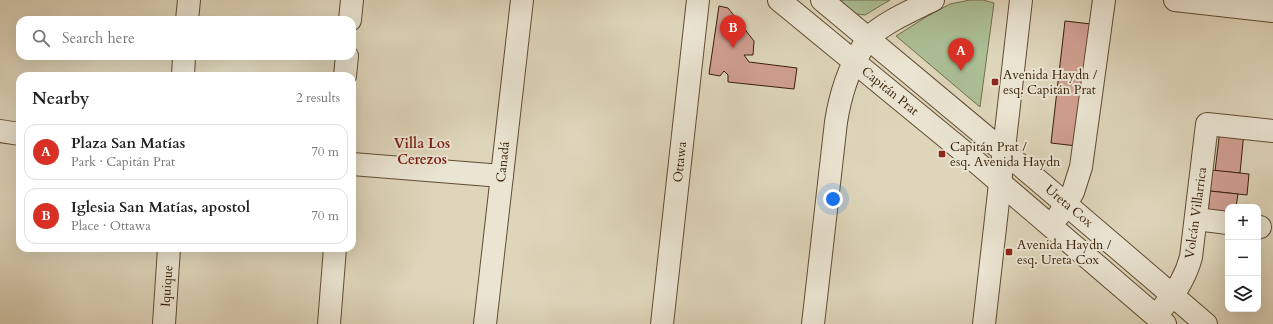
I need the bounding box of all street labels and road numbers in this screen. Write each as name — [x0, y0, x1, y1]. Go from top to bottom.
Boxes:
street label: Capitán Prat — [858, 62, 922, 120]
street label: Canadá — [492, 140, 514, 183]
street label: Ottawa — [669, 140, 691, 183]
street label: Volcán Villarrica — [1181, 166, 1211, 260]
street label: Ureta Cox — [1041, 180, 1097, 232]
street label: Iquique — [157, 264, 177, 308]

